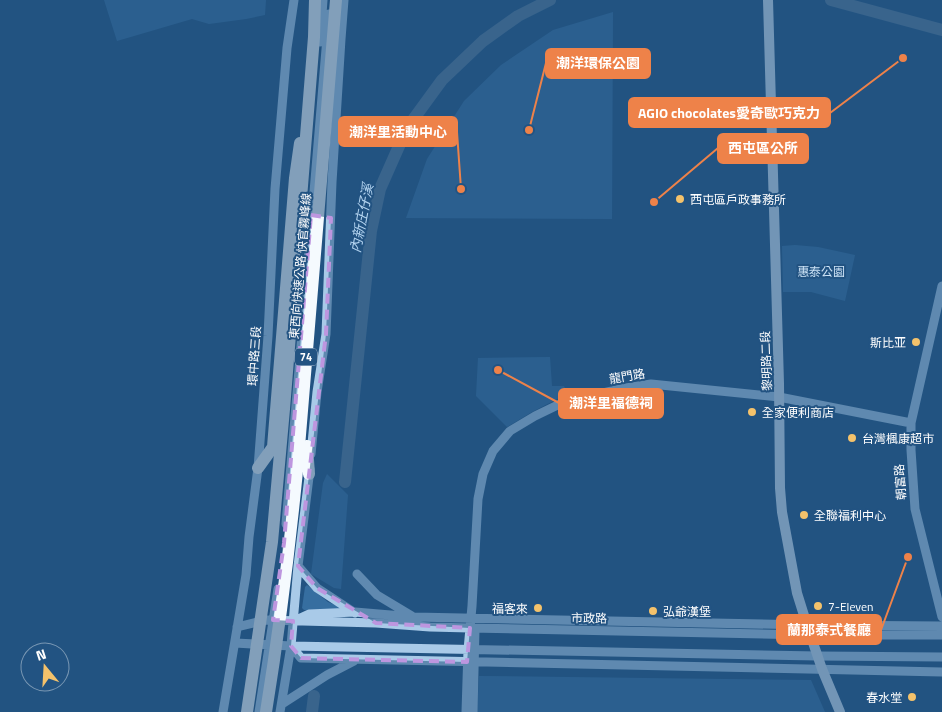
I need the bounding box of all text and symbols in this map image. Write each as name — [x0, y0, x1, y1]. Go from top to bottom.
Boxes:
callout: 潮洋環保公園 — [546, 49, 650, 78]
text: 潮洋環保公園 — [556, 52, 640, 73]
callout: AGIO chocolates愛奇歐巧克力 — [629, 98, 830, 127]
text: AGIO chocolates愛奇歐巧克力 — [638, 102, 820, 123]
callout: 潮洋里活動中心 — [339, 117, 457, 146]
text: 潮洋里活動中心 — [349, 121, 447, 142]
callout: 西屯區公所 — [718, 134, 808, 163]
text: 西屯區公所 — [728, 137, 798, 158]
water label: 內新庄仔溪 — [344, 180, 378, 254]
place label: 西屯區戶政事務所 — [690, 190, 786, 209]
street label: 東西向快速公路 快官霧峰線 — [284, 192, 316, 340]
marker: 西屯區戶政事務所 — [674, 193, 686, 205]
park label: 惠泰公園 — [797, 262, 845, 281]
street label: 環中路三段 — [242, 325, 266, 387]
street label: 黎明路二段 — [755, 331, 777, 391]
place label: 斯比亚 — [870, 333, 906, 352]
marker: 斯比亚 — [910, 336, 922, 348]
road number: 74 — [295, 348, 317, 366]
street label: 龍門路 — [608, 364, 646, 388]
callout: 潮洋里福德祠 — [559, 389, 663, 418]
text: 潮洋里福德祠 — [569, 392, 653, 413]
place label: 全家便利商店 — [762, 403, 834, 422]
marker: 全家便利商店 — [746, 406, 758, 418]
place label: 台灣楓康超市 — [862, 429, 934, 448]
marker: 台灣楓康超市 — [846, 432, 858, 444]
street label: 朝富路 — [889, 463, 911, 501]
place label: 全聯福利中心 — [814, 506, 886, 525]
marker: 全聯福利中心 — [798, 509, 810, 521]
place label: 7-Eleven — [828, 597, 874, 616]
place label: 福客來 — [492, 599, 528, 618]
marker: 7-Eleven — [812, 600, 824, 612]
marker: 福客來 — [532, 602, 544, 614]
place label: 弘爺漢堡 — [663, 602, 711, 621]
marker: 弘爺漢堡 — [647, 605, 659, 617]
street label: 市政路 — [571, 608, 607, 628]
callout: 蘭那泰式餐廳 — [777, 615, 881, 644]
text: 蘭那泰式餐廳 — [787, 619, 871, 640]
north arrow — [20, 642, 70, 692]
text: N — [33, 643, 49, 666]
place label: 春水堂 — [866, 688, 902, 707]
marker: 春水堂 — [906, 691, 918, 703]

